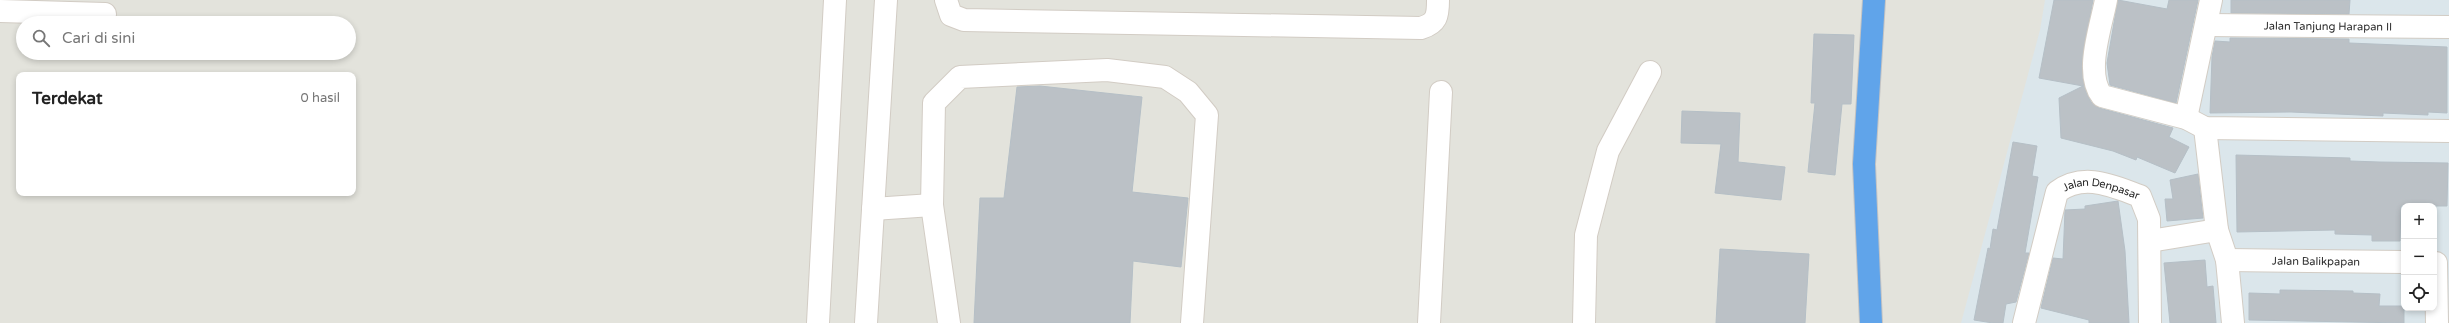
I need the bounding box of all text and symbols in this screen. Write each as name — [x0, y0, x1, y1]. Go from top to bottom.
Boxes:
search box — [16, 16, 356, 60]
street label: Jalan Tanjung Harapan II — [2264, 19, 2392, 34]
icon: search — [30, 27, 52, 49]
text: Cari di sini — [62, 29, 135, 47]
text: Terdekat — [32, 88, 102, 109]
text: 0 hasil — [301, 90, 340, 106]
street label: Jalan Denpasar — [2060, 176, 2142, 203]
map controls — [2401, 203, 2437, 311]
button: + — [2401, 203, 2437, 239]
button: − — [2401, 239, 2437, 275]
street label: Jalan Balikpapan — [2272, 255, 2360, 269]
button: locate — [2401, 275, 2437, 311]

